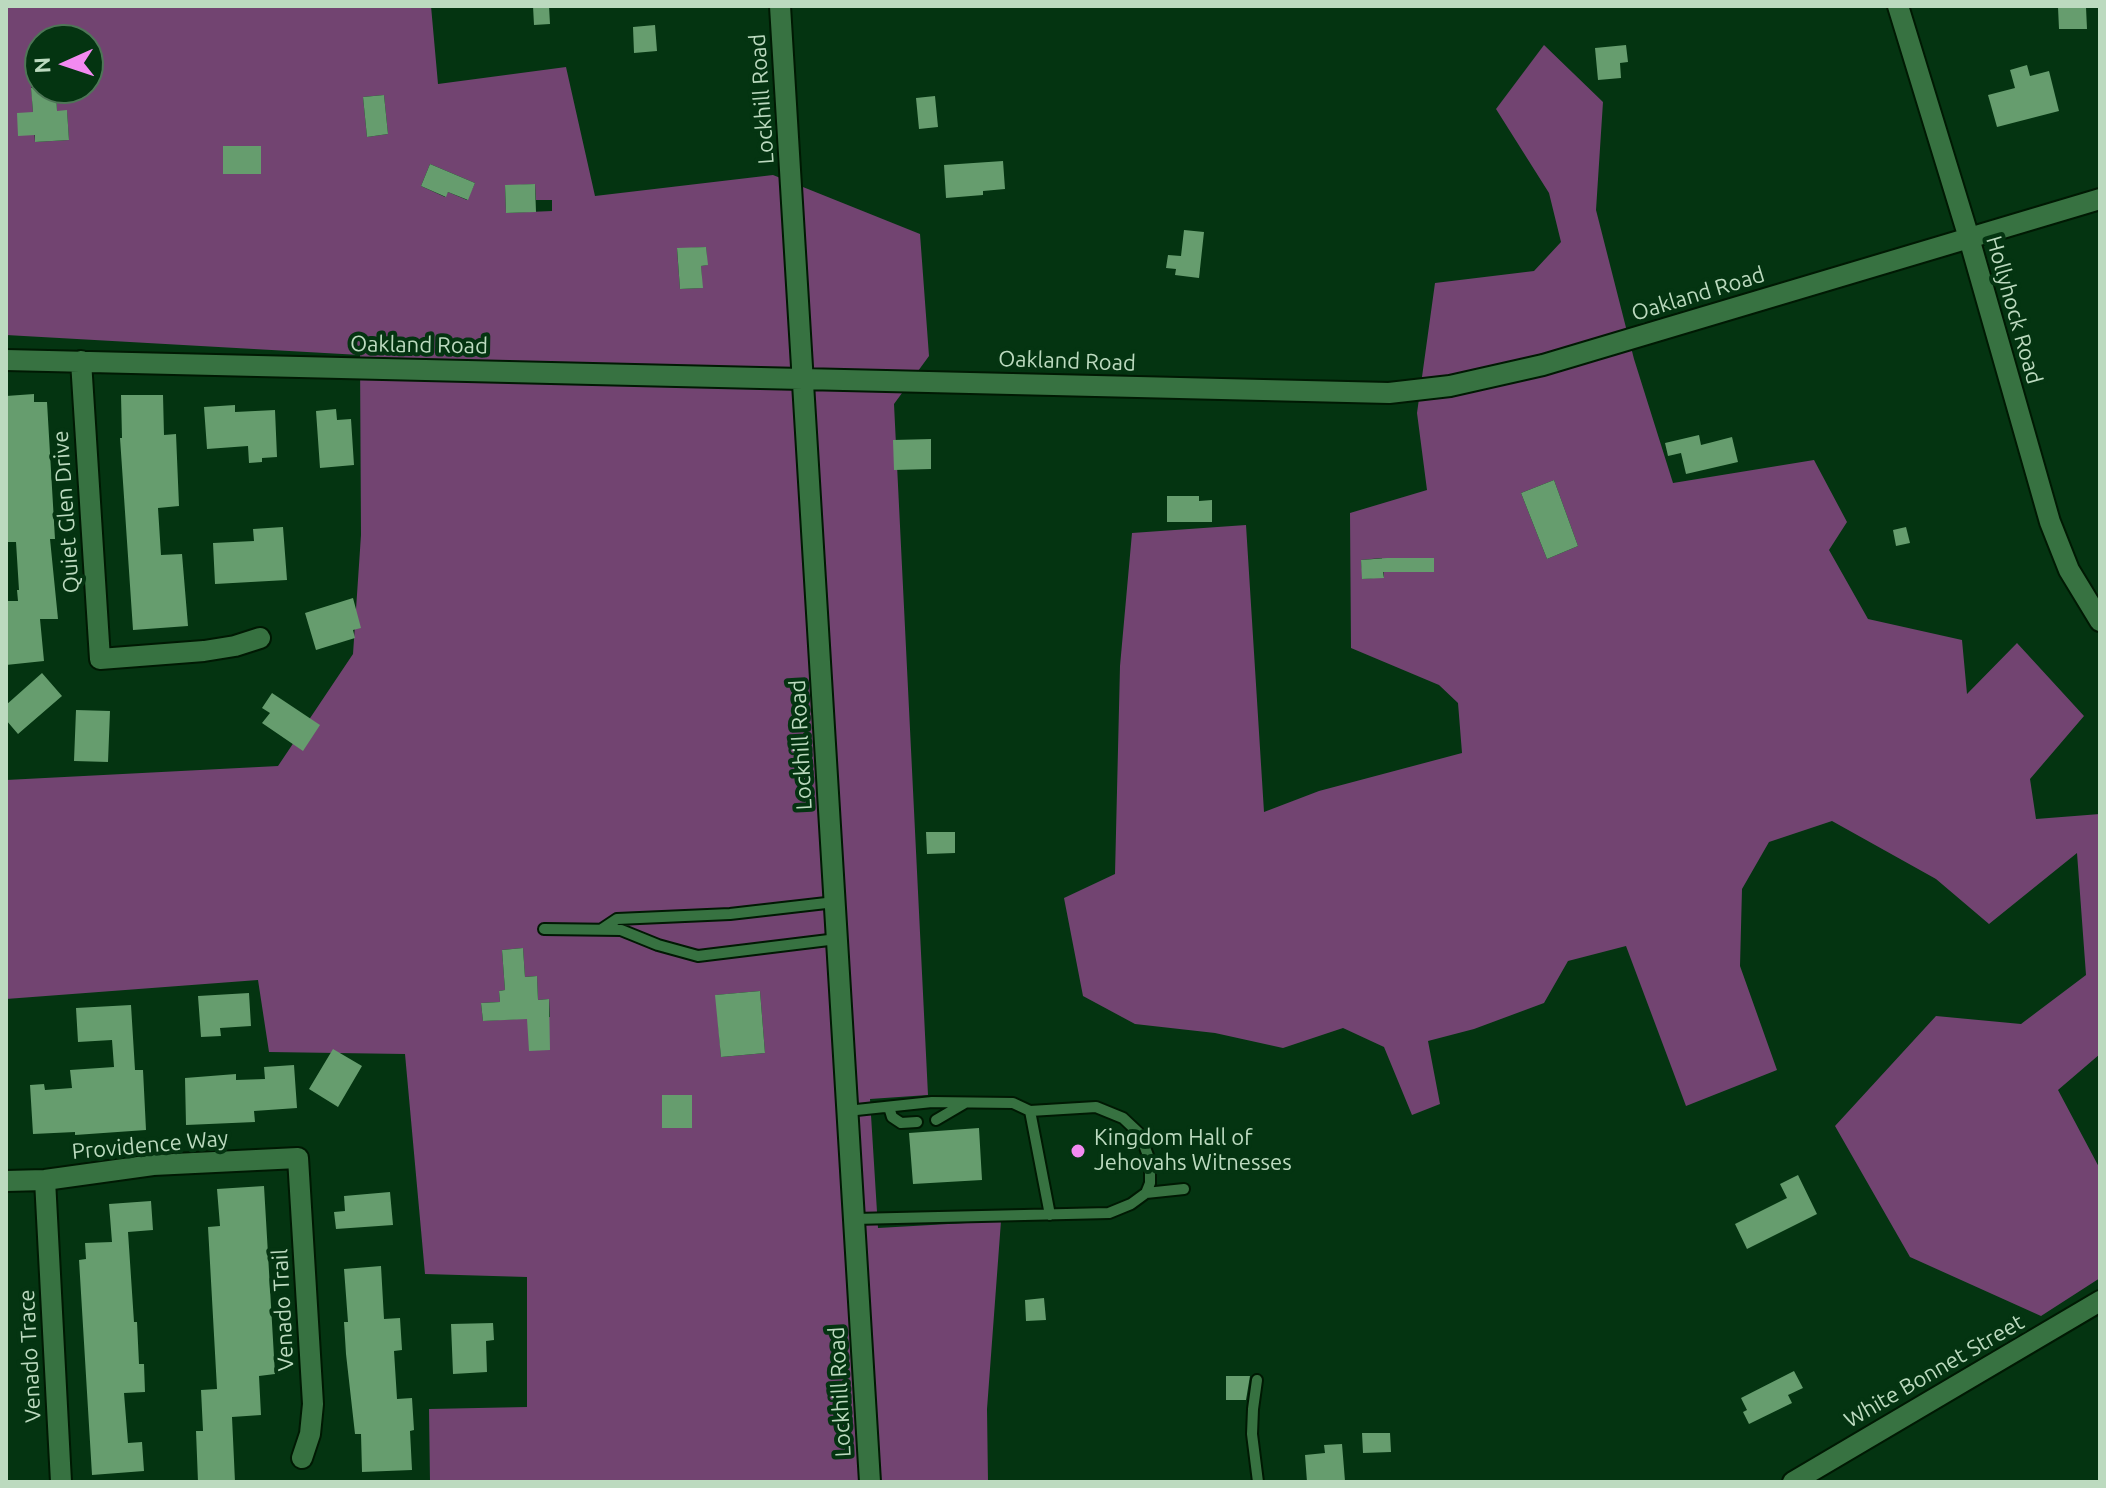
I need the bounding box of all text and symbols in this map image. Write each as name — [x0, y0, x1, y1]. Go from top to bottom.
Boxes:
north arrow — [24, 24, 104, 104]
street label: Lockhill Road — [744, 33, 780, 165]
text: N — [29, 56, 54, 74]
street label: Hollyhock Road — [1980, 233, 2048, 387]
street label: Oakland Road — [1628, 261, 1768, 327]
street label: Oakland Road — [350, 331, 488, 359]
street label: Oakland Road — [998, 345, 1136, 377]
street label: Quiet Glen Drive — [47, 430, 85, 594]
street label: Lockhill Road — [784, 679, 818, 811]
street label: Providence Way — [71, 1125, 229, 1165]
place label: Kingdom Hall of Jehovahs Witnesses — [1094, 1125, 1292, 1176]
marker: Kingdom Hall of Jehovahs Witnesses — [1069, 1142, 1087, 1160]
street label: Venado Trail — [267, 1248, 299, 1372]
street label: Venado Trace — [13, 1289, 47, 1423]
street label: White Bonnet Street — [1839, 1309, 2029, 1433]
street label: Lockhill Road — [823, 1326, 857, 1458]

